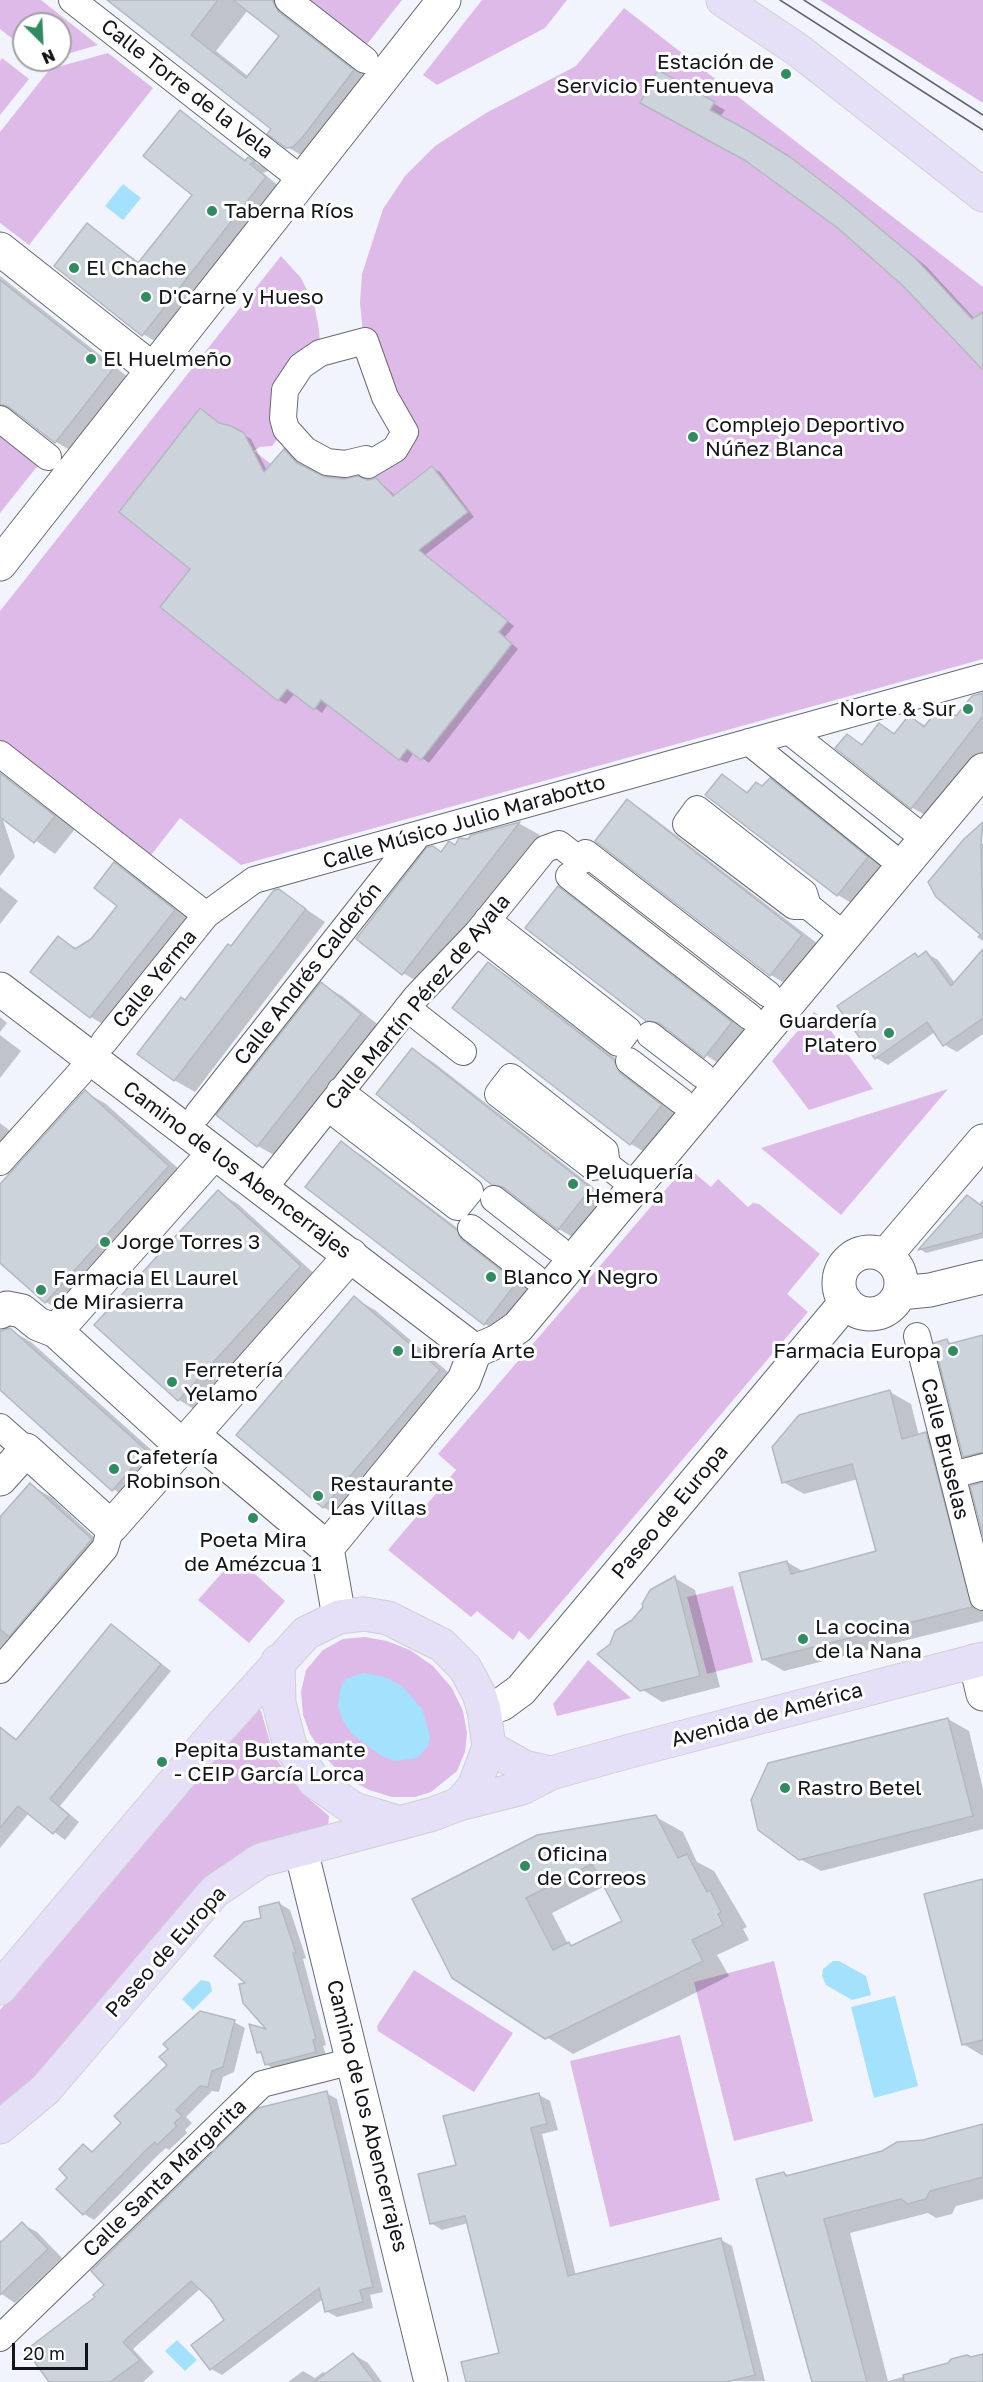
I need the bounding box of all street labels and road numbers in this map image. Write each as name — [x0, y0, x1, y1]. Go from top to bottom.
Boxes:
street label: Calle Torre de la Vela — [96, 14, 278, 164]
street label: Calle Músico Julio Marabotto — [320, 770, 608, 874]
street label: Calle Andrés Calderón — [229, 878, 387, 1070]
street label: Calle Martín Pérez de Ayala — [320, 889, 516, 1115]
street label: Calle Yerma — [108, 925, 202, 1033]
street label: Camino de los Abencerrajes — [118, 1076, 356, 1264]
street label: Calle Bruselas — [915, 1376, 975, 1522]
street label: Paseo de Europa — [606, 1440, 734, 1584]
street label: Avenida de América — [668, 1677, 866, 1753]
street label: Paseo de Europa — [100, 1881, 232, 2023]
street label: Camino de los Abencerrajes — [321, 1977, 413, 2255]
street label: Calle Santa Margarita — [78, 2094, 252, 2262]

